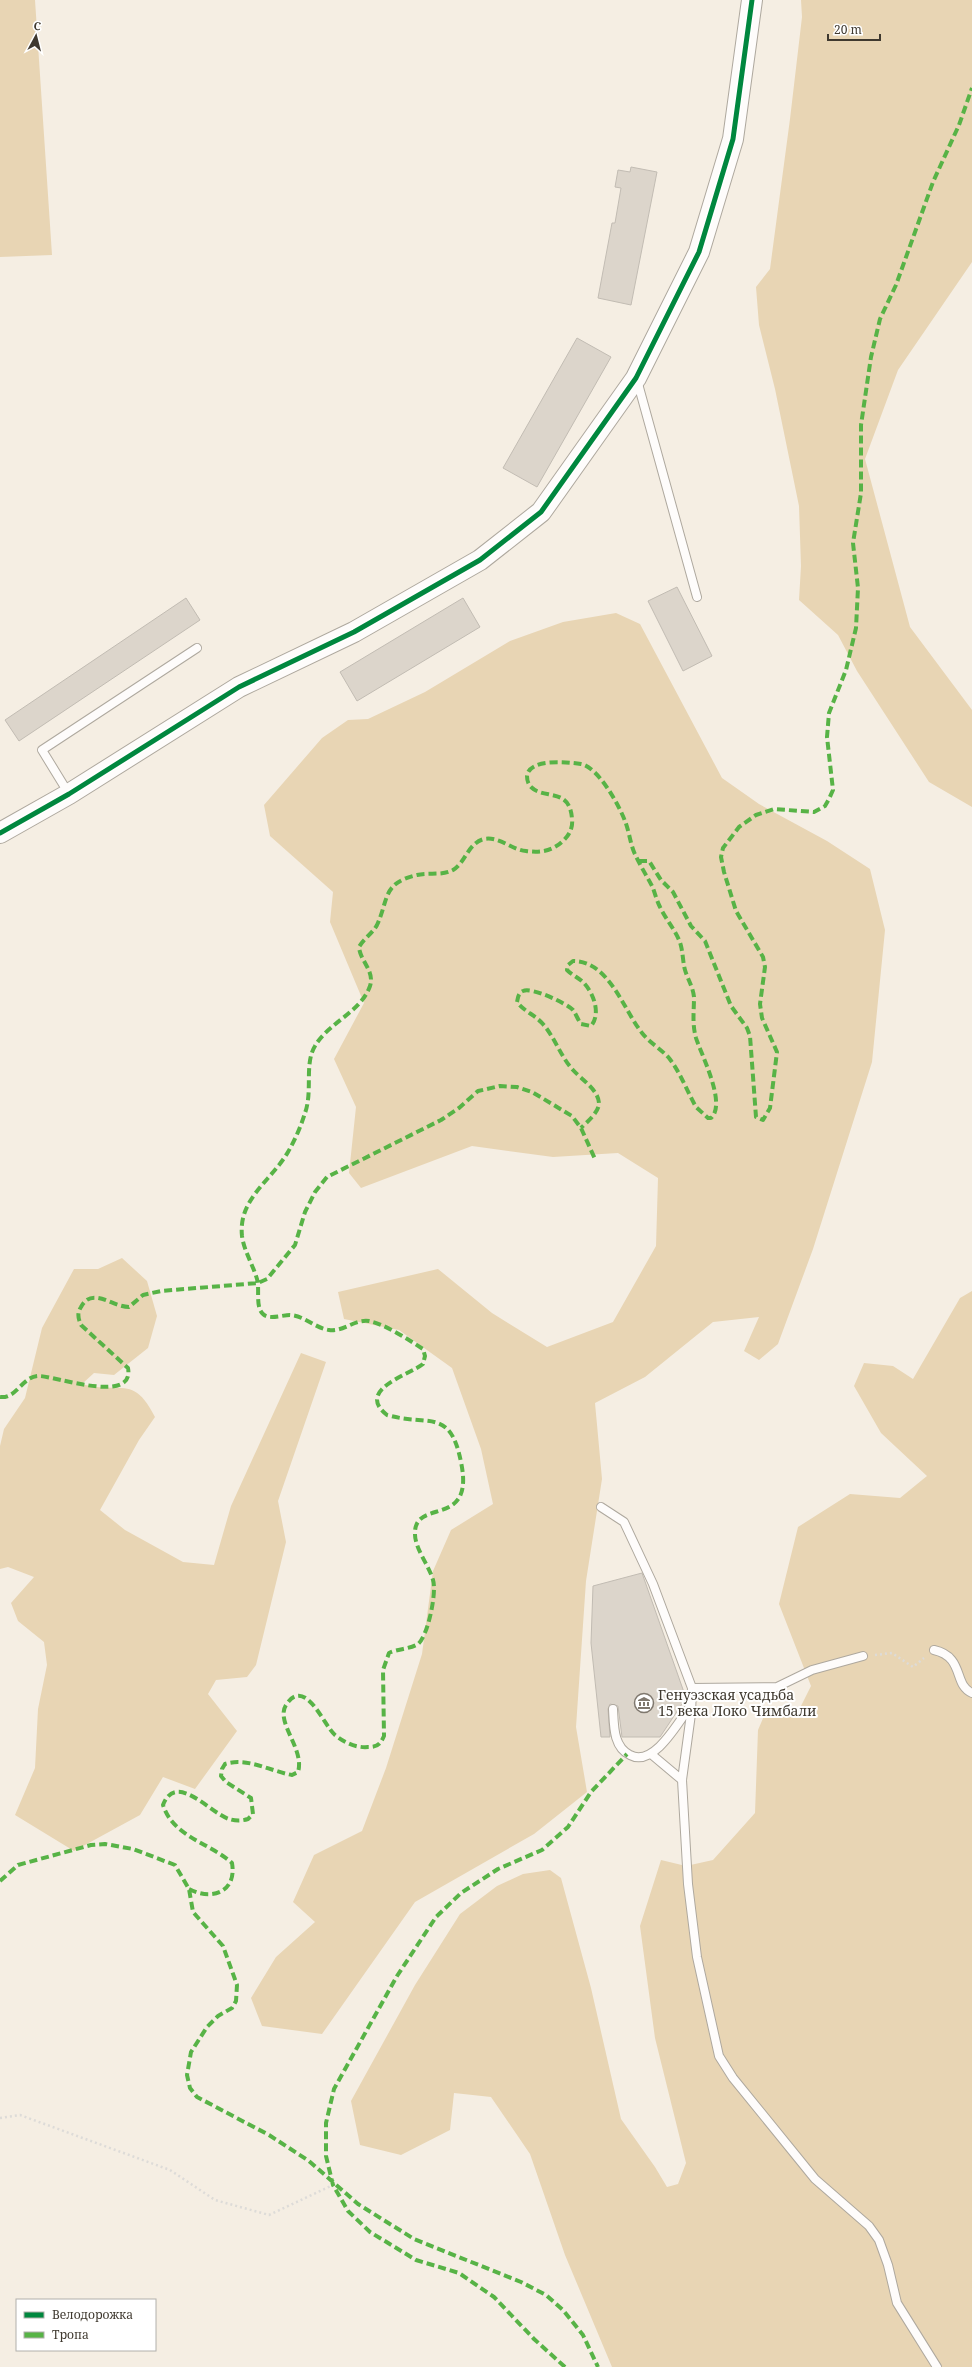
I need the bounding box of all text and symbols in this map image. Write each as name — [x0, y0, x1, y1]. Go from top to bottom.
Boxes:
north arrow — [16, 16, 56, 56]
scale bar — [828, 16, 880, 42]
text: С — [33, 18, 42, 33]
text: 20 m — [834, 21, 862, 38]
place label: Генуэзская усадьба 15 века Локо Чимбали — [658, 1685, 817, 1720]
museum icon: Генуэзская усадьба 15 века Локо Чимбали — [633, 1692, 655, 1714]
legend — [16, 2299, 156, 2351]
text: Велодорожка — [52, 2306, 133, 2323]
text: Тропа — [52, 2326, 89, 2343]

